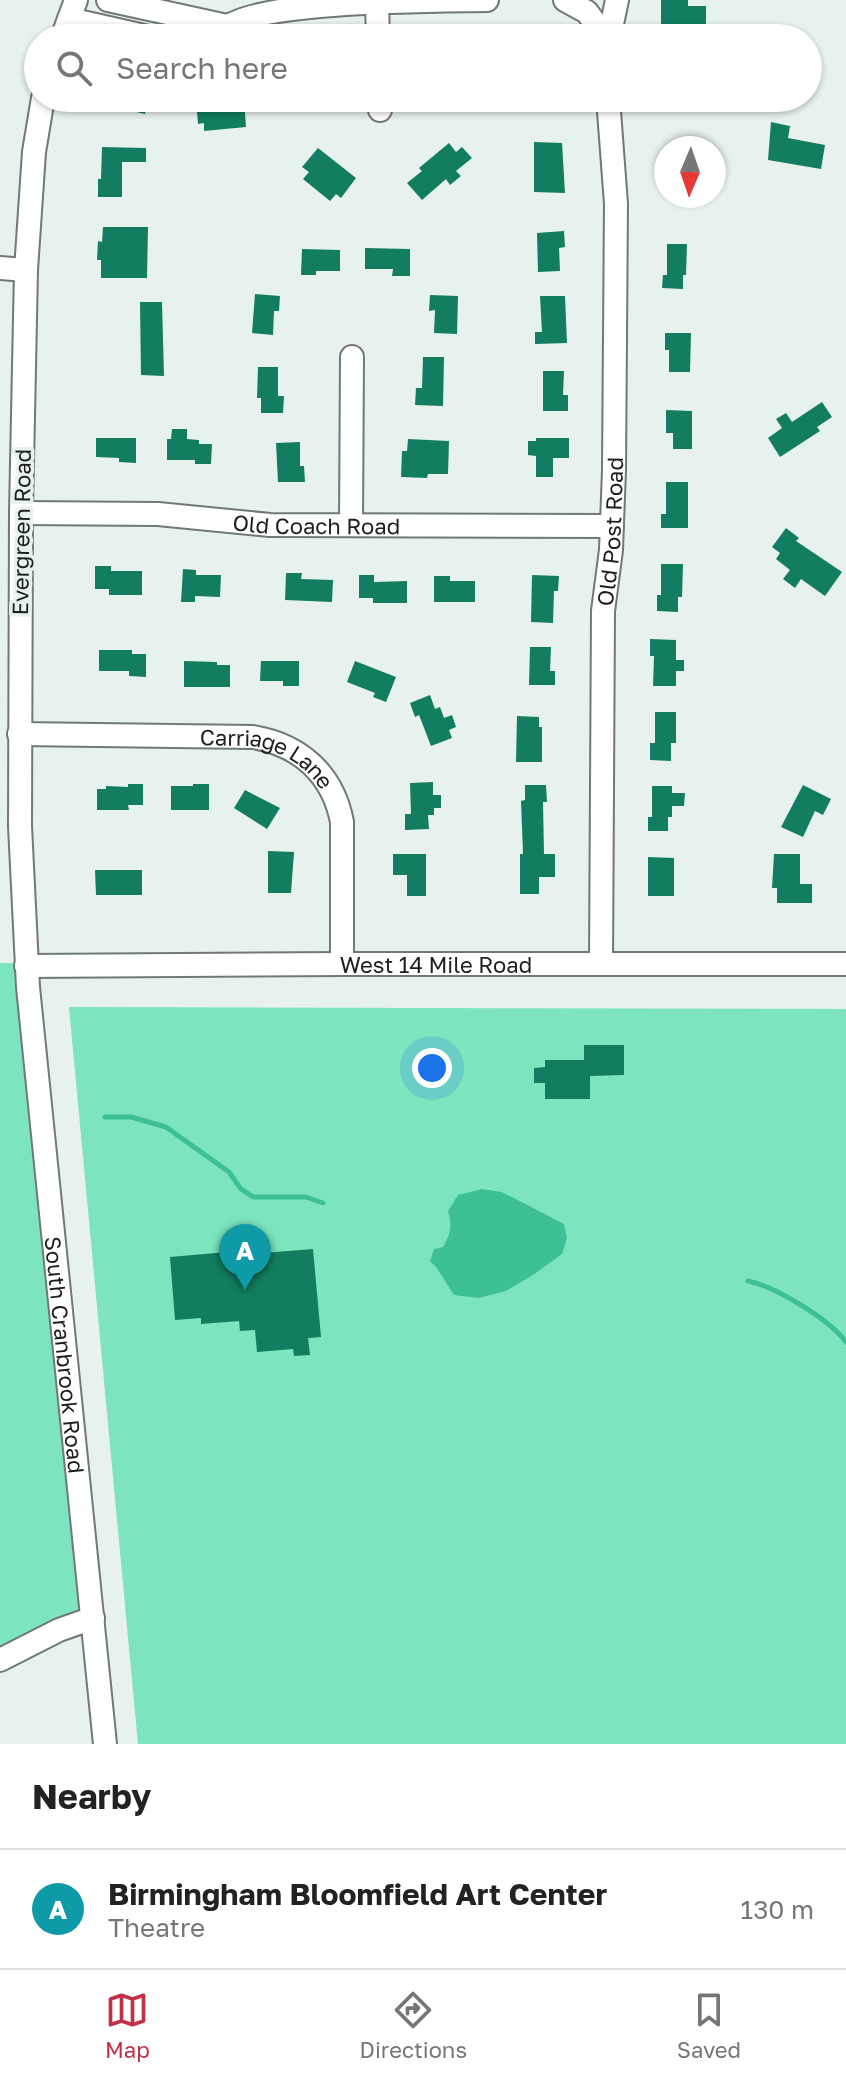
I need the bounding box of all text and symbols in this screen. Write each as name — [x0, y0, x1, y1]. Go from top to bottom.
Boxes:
search box — [24, 24, 822, 112]
icon: search — [52, 46, 96, 90]
text: Search here — [116, 50, 288, 86]
north arrow — [654, 136, 726, 208]
street label: Evergreen Road — [6, 449, 36, 615]
street label: Old Post Road — [590, 457, 628, 608]
street label: Old Coach Road — [231, 508, 400, 539]
street label: Carriage Lane — [200, 723, 340, 793]
street label: West 14 Mile Road — [340, 951, 532, 978]
your location — [412, 1048, 452, 1088]
pin: A — [219, 1224, 271, 1290]
street label: South Cranbrook Road — [40, 1235, 91, 1475]
text: Nearby — [32, 1776, 152, 1816]
text: Birmingham Bloomfield Art Center — [108, 1876, 607, 1912]
text: A — [49, 1894, 67, 1925]
text: 130 m — [741, 1894, 814, 1925]
text: Theatre — [108, 1912, 205, 1943]
tab: Map — [105, 1988, 150, 2063]
tab: Directions — [360, 1988, 467, 2063]
tab: Saved — [677, 1988, 741, 2063]

